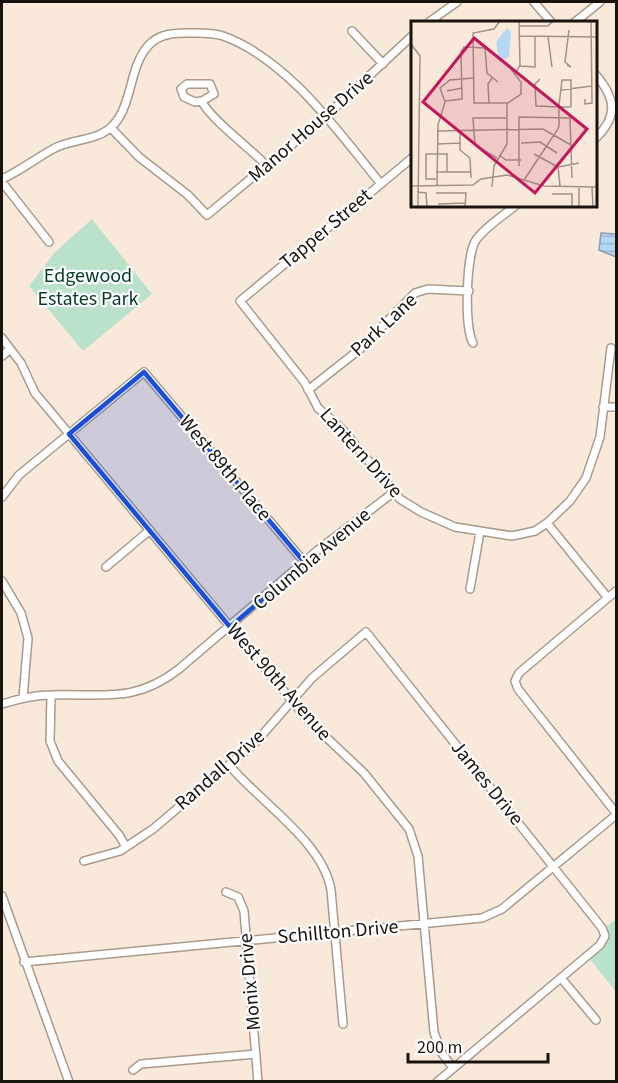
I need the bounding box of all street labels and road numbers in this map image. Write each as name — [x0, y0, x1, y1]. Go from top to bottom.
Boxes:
street label: Manor House Drive — [242, 65, 380, 189]
street label: Tapper Street — [274, 182, 378, 276]
street label: Park Lane — [344, 287, 424, 363]
street label: Lantern Drive — [313, 402, 409, 504]
street label: West 89th Place — [172, 409, 278, 527]
street label: Columbia Avenue — [247, 501, 377, 617]
street label: West 90th Avenue — [220, 617, 338, 747]
street label: Randall Drive — [169, 723, 271, 817]
street label: James Drive — [444, 735, 530, 831]
street label: Schillton Drive — [276, 913, 400, 951]
street label: Monix Drive — [232, 932, 268, 1032]

